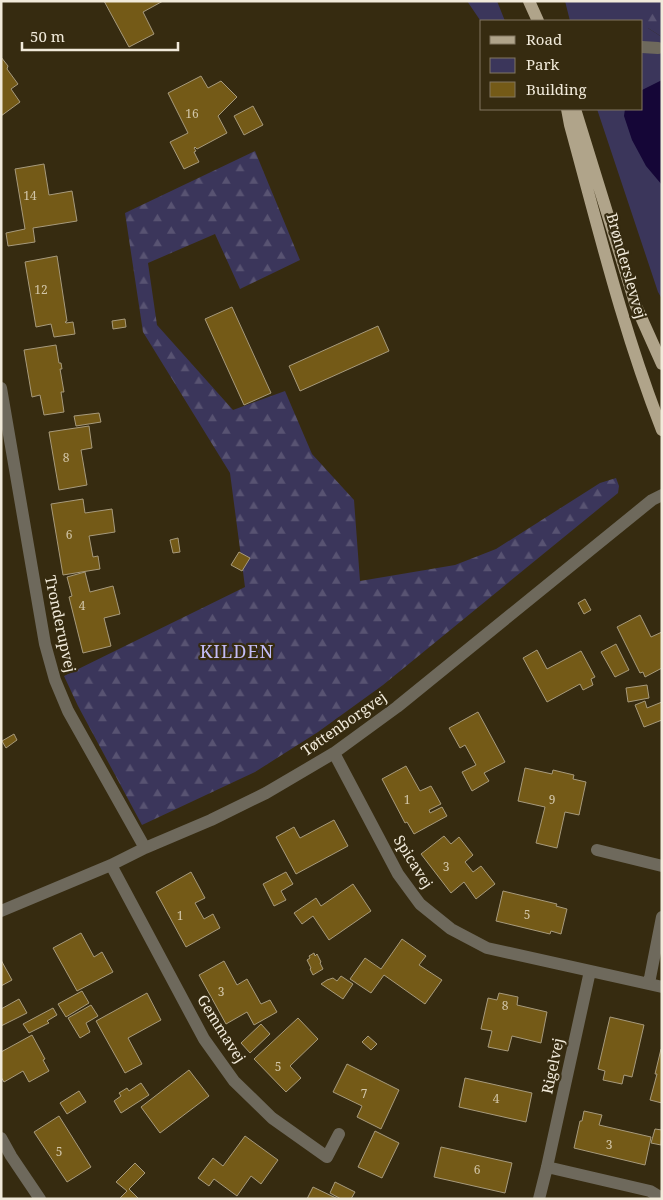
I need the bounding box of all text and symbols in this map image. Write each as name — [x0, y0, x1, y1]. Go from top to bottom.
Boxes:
scale bar — [22, 20, 179, 52]
legend — [480, 20, 643, 110]
text: 50 m — [30, 26, 65, 46]
text: Road — [526, 29, 562, 49]
text: Park — [526, 54, 560, 74]
text: Building — [526, 79, 587, 99]
house number: 16 — [185, 105, 199, 122]
house number: 14 — [23, 187, 37, 204]
street label: Brønderslevvej — [602, 211, 652, 321]
house number: 12 — [34, 281, 48, 298]
house number: 8 — [63, 449, 70, 466]
house number: 6 — [66, 526, 73, 543]
street label: Tronderupvej — [41, 573, 81, 674]
house number: 4 — [79, 597, 86, 614]
district label: KILDEN — [200, 639, 274, 663]
street label: Tøttenborgvej — [297, 686, 390, 760]
house number: 1 — [404, 791, 410, 808]
house number: 9 — [549, 791, 555, 808]
street label: Spicavej — [390, 831, 438, 892]
house number: 3 — [443, 858, 450, 875]
house number: 5 — [524, 906, 530, 923]
house number: 1 — [177, 907, 183, 924]
house number: 3 — [218, 983, 225, 1000]
street label: Gemmavej — [193, 991, 251, 1066]
house number: 8 — [502, 997, 509, 1014]
street label: Rigelvej — [536, 1036, 568, 1096]
house number: 5 — [275, 1058, 281, 1075]
house number: 7 — [361, 1085, 368, 1102]
house number: 4 — [493, 1090, 500, 1107]
house number: 3 — [606, 1136, 613, 1153]
house number: 5 — [56, 1143, 62, 1160]
house number: 6 — [474, 1161, 481, 1178]

